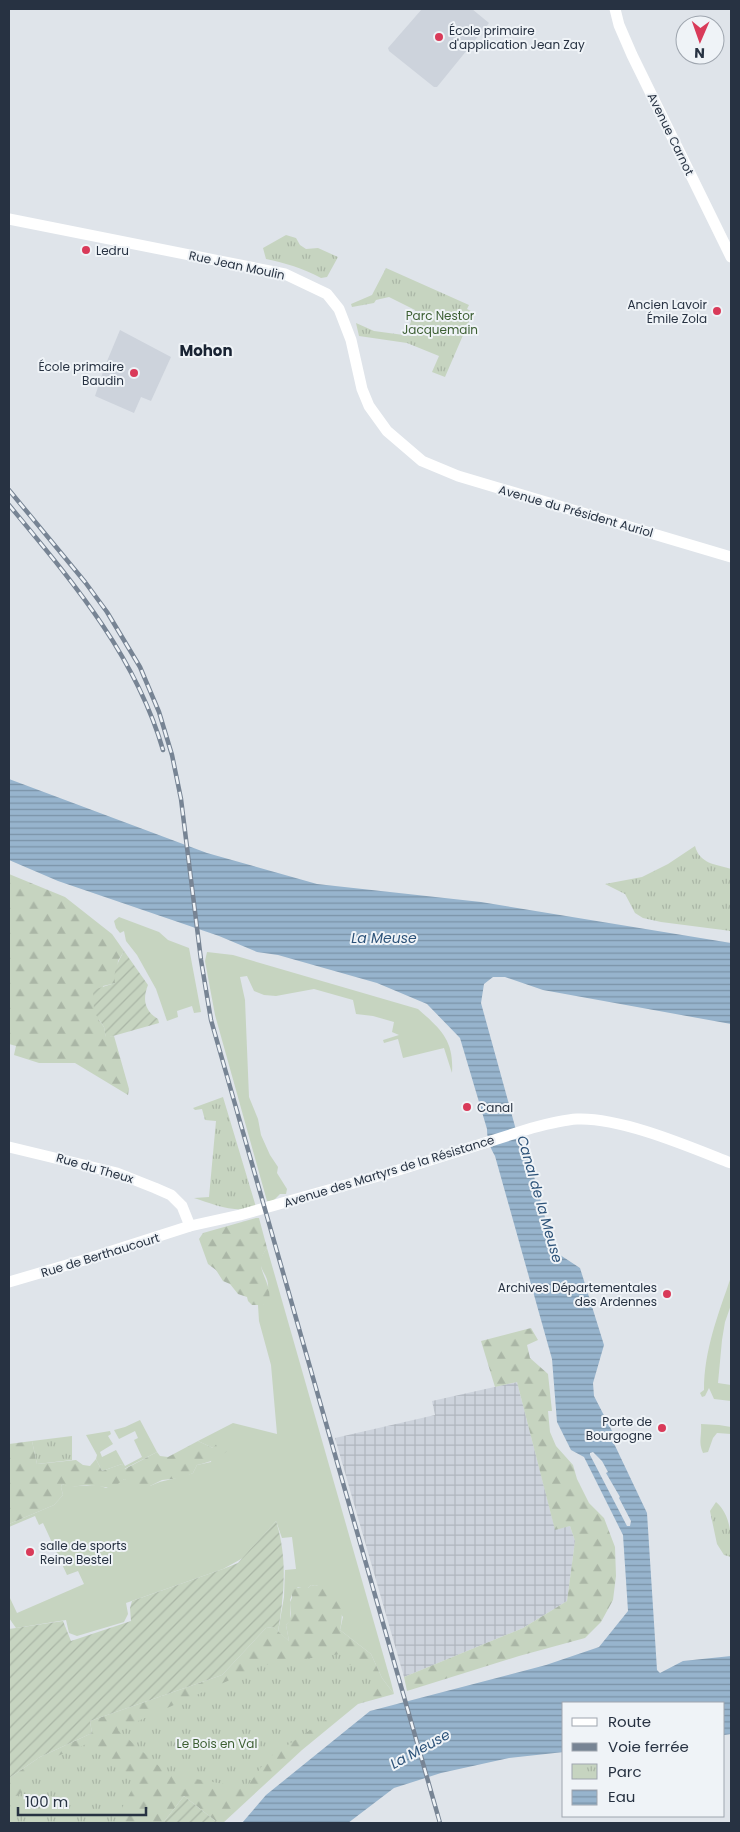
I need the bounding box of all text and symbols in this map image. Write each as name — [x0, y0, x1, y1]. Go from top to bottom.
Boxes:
north arrow — [675, 15, 725, 65]
place label: École primaire d'application Jean Zay — [449, 22, 585, 53]
marker: École primaire d'application Jean Zay — [433, 31, 445, 43]
text: N — [694, 43, 705, 63]
street label: Avenue Carnot — [644, 90, 698, 178]
place label: Ledru — [96, 242, 129, 259]
marker: Ledru — [80, 244, 92, 256]
street label: Rue Jean Moulin — [187, 247, 287, 283]
place label: Ancien Lavoir Émile Zola — [628, 296, 708, 327]
marker: Ancien Lavoir Émile Zola — [711, 305, 723, 317]
park label: Parc Nestor Jacquemain — [402, 307, 478, 338]
district label: Mohon — [179, 340, 233, 361]
place label: École primaire Baudin — [38, 358, 124, 389]
marker: École primaire Baudin — [128, 367, 140, 379]
street label: Avenue du Président Auriol — [497, 481, 655, 541]
water label: La Meuse — [351, 928, 417, 948]
place label: Canal — [477, 1099, 513, 1116]
marker: Canal — [461, 1101, 473, 1113]
street label: Avenue des Martyrs de la Résistance — [282, 1131, 496, 1211]
water label: Canal de la Meuse — [512, 1133, 568, 1265]
street label: Rue du Theux — [54, 1149, 136, 1187]
street label: Rue de Berthaucourt — [39, 1229, 161, 1281]
place label: Archives Départementales des Ardennes — [498, 1279, 657, 1310]
marker: Archives Départementales des Ardennes — [661, 1288, 673, 1300]
place label: Porte de Bourgogne — [586, 1413, 652, 1444]
marker: Porte de Bourgogne — [656, 1422, 668, 1434]
place label: salle de sports Reine Bestel — [40, 1537, 127, 1568]
marker: salle de sports Reine Bestel — [24, 1546, 36, 1558]
legend — [562, 1702, 725, 1817]
text: Route — [608, 1711, 651, 1732]
water label: La Meuse — [387, 1724, 454, 1774]
park label: Le Bois en Val — [177, 1735, 257, 1752]
text: Voie ferrée — [608, 1736, 689, 1757]
text: Parc — [608, 1761, 642, 1782]
scale bar — [18, 1784, 145, 1816]
text: Eau — [608, 1786, 635, 1807]
text: 100 m — [25, 1791, 68, 1812]

